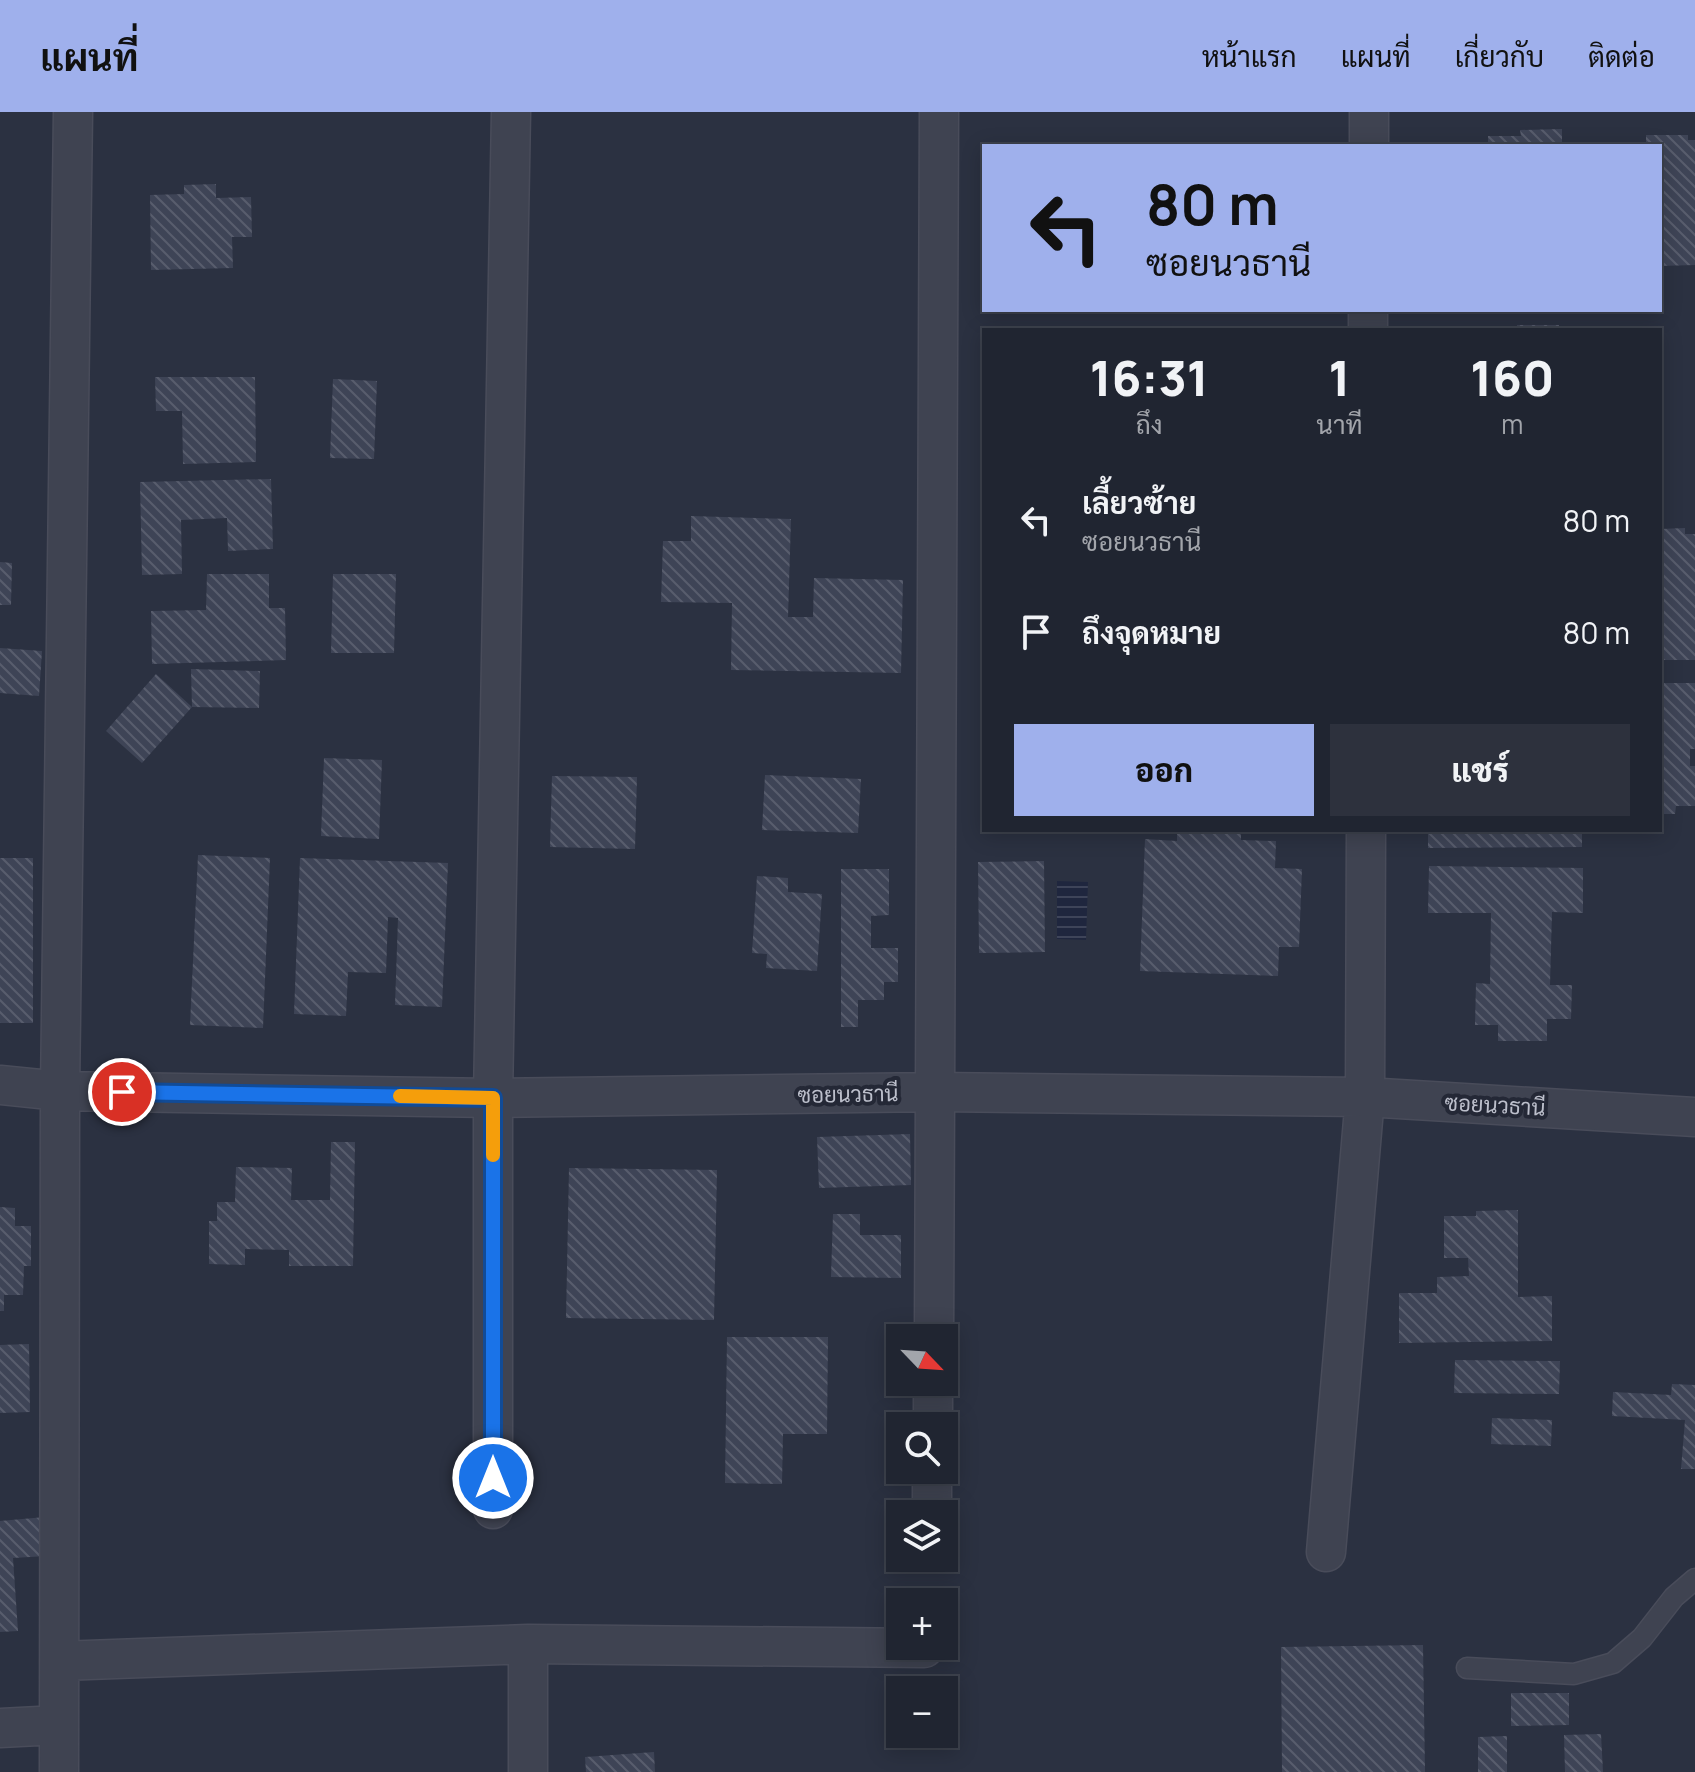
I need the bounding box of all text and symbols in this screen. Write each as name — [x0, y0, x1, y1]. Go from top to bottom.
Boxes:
text: แผนที่ — [40, 30, 139, 82]
text: หน้าแรก — [1202, 37, 1297, 75]
text: แผนที่ — [1341, 37, 1411, 75]
text: เกี่ยวกับ — [1455, 37, 1544, 75]
text: ติดต่อ — [1588, 37, 1655, 75]
text: 80 m — [1146, 165, 1279, 242]
icon: left — [1014, 176, 1118, 280]
text: ซอยนวธานี — [1146, 238, 1311, 287]
text: 16:31 — [1090, 345, 1209, 410]
text: 1 — [1329, 345, 1350, 410]
text: 160 — [1470, 345, 1554, 410]
text: ถึง — [1136, 406, 1163, 442]
text: นาที — [1316, 406, 1363, 442]
text: m — [1501, 406, 1523, 442]
text: เลี้ยวซ้าย — [1082, 482, 1196, 523]
icon: left — [1014, 498, 1058, 542]
text: 80 m — [1563, 500, 1630, 541]
text: ซอยนวธานี — [1082, 523, 1201, 559]
icon: arrive — [1014, 610, 1058, 654]
text: ถึงจุดหมาย — [1082, 612, 1221, 653]
text: 80 m — [1563, 612, 1630, 653]
button: ออก — [1014, 724, 1314, 816]
button: แชร์ — [1330, 724, 1630, 816]
pin — [88, 1058, 156, 1126]
icon: arrive — [100, 1070, 144, 1114]
street label: ซอยนวธานี — [797, 1078, 899, 1110]
street label: ซอยนวธานี — [1444, 1087, 1546, 1123]
north arrow — [886, 1324, 958, 1396]
map controls — [886, 1324, 958, 1748]
button: search — [886, 1412, 958, 1484]
position arrow — [451, 1436, 535, 1520]
button: layers — [886, 1500, 958, 1572]
button: + — [886, 1588, 958, 1660]
button: − — [886, 1676, 958, 1748]

